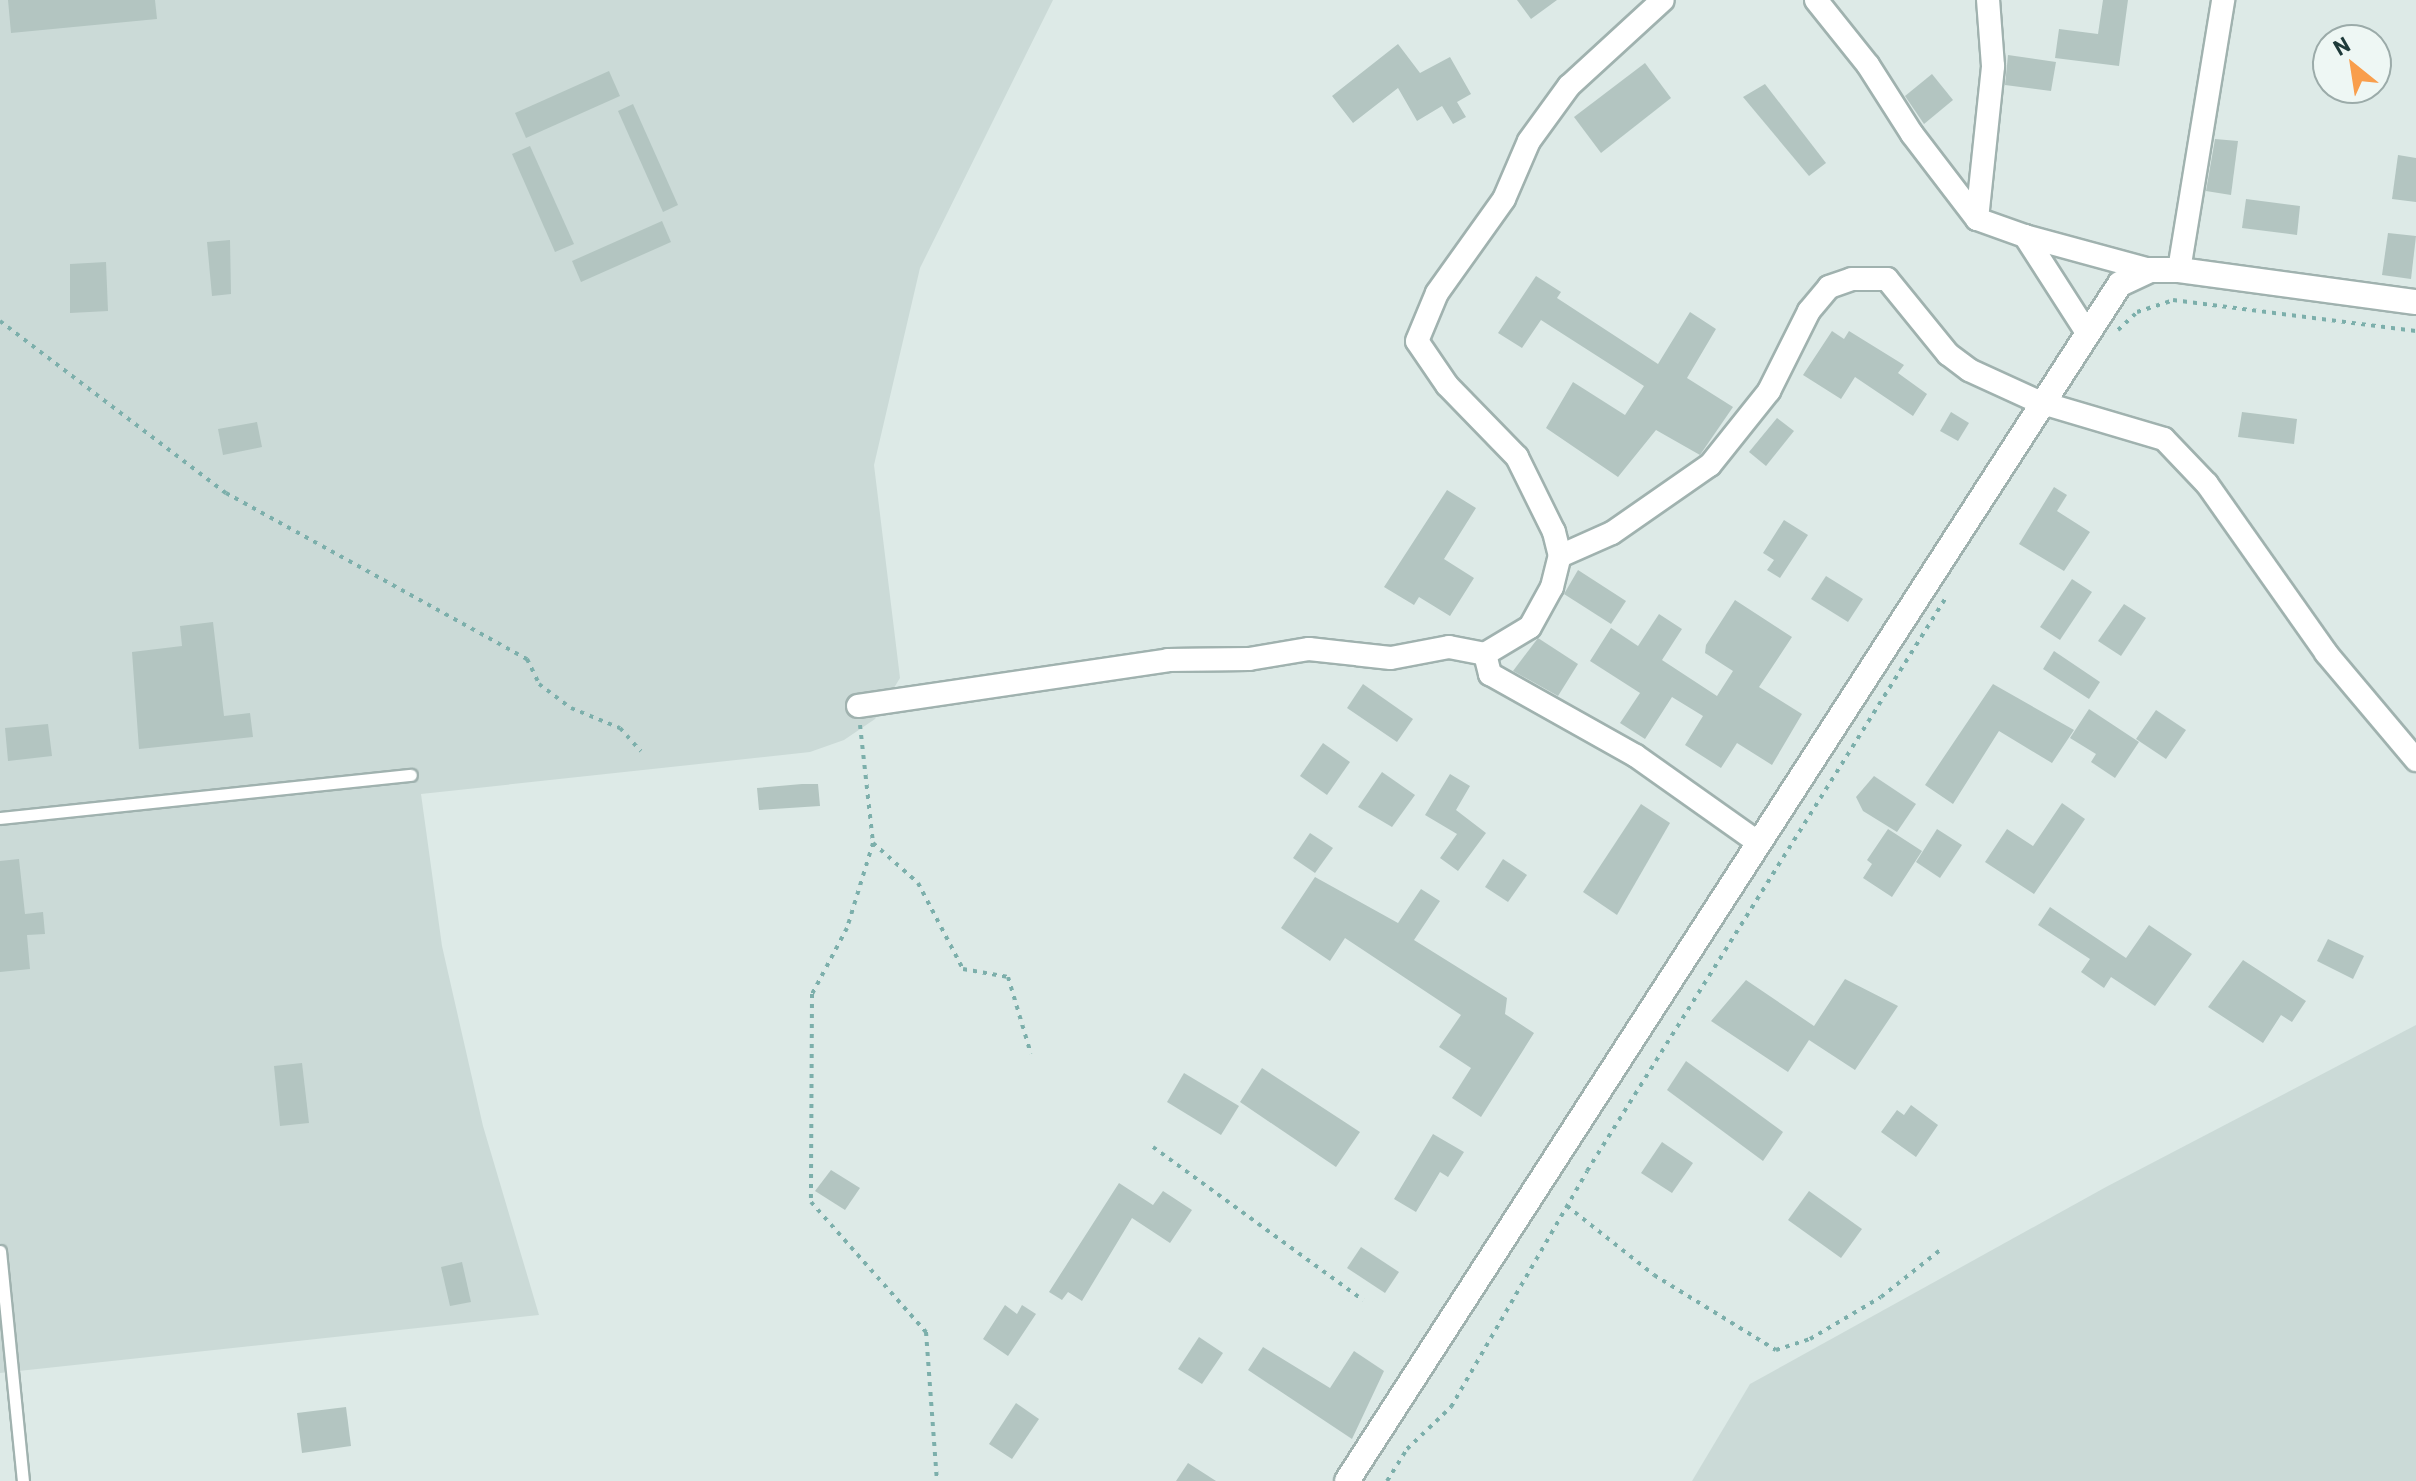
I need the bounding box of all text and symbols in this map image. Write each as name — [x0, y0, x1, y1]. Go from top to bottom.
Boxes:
north arrow — [2312, 24, 2392, 104]
text: N — [2328, 30, 2354, 60]

